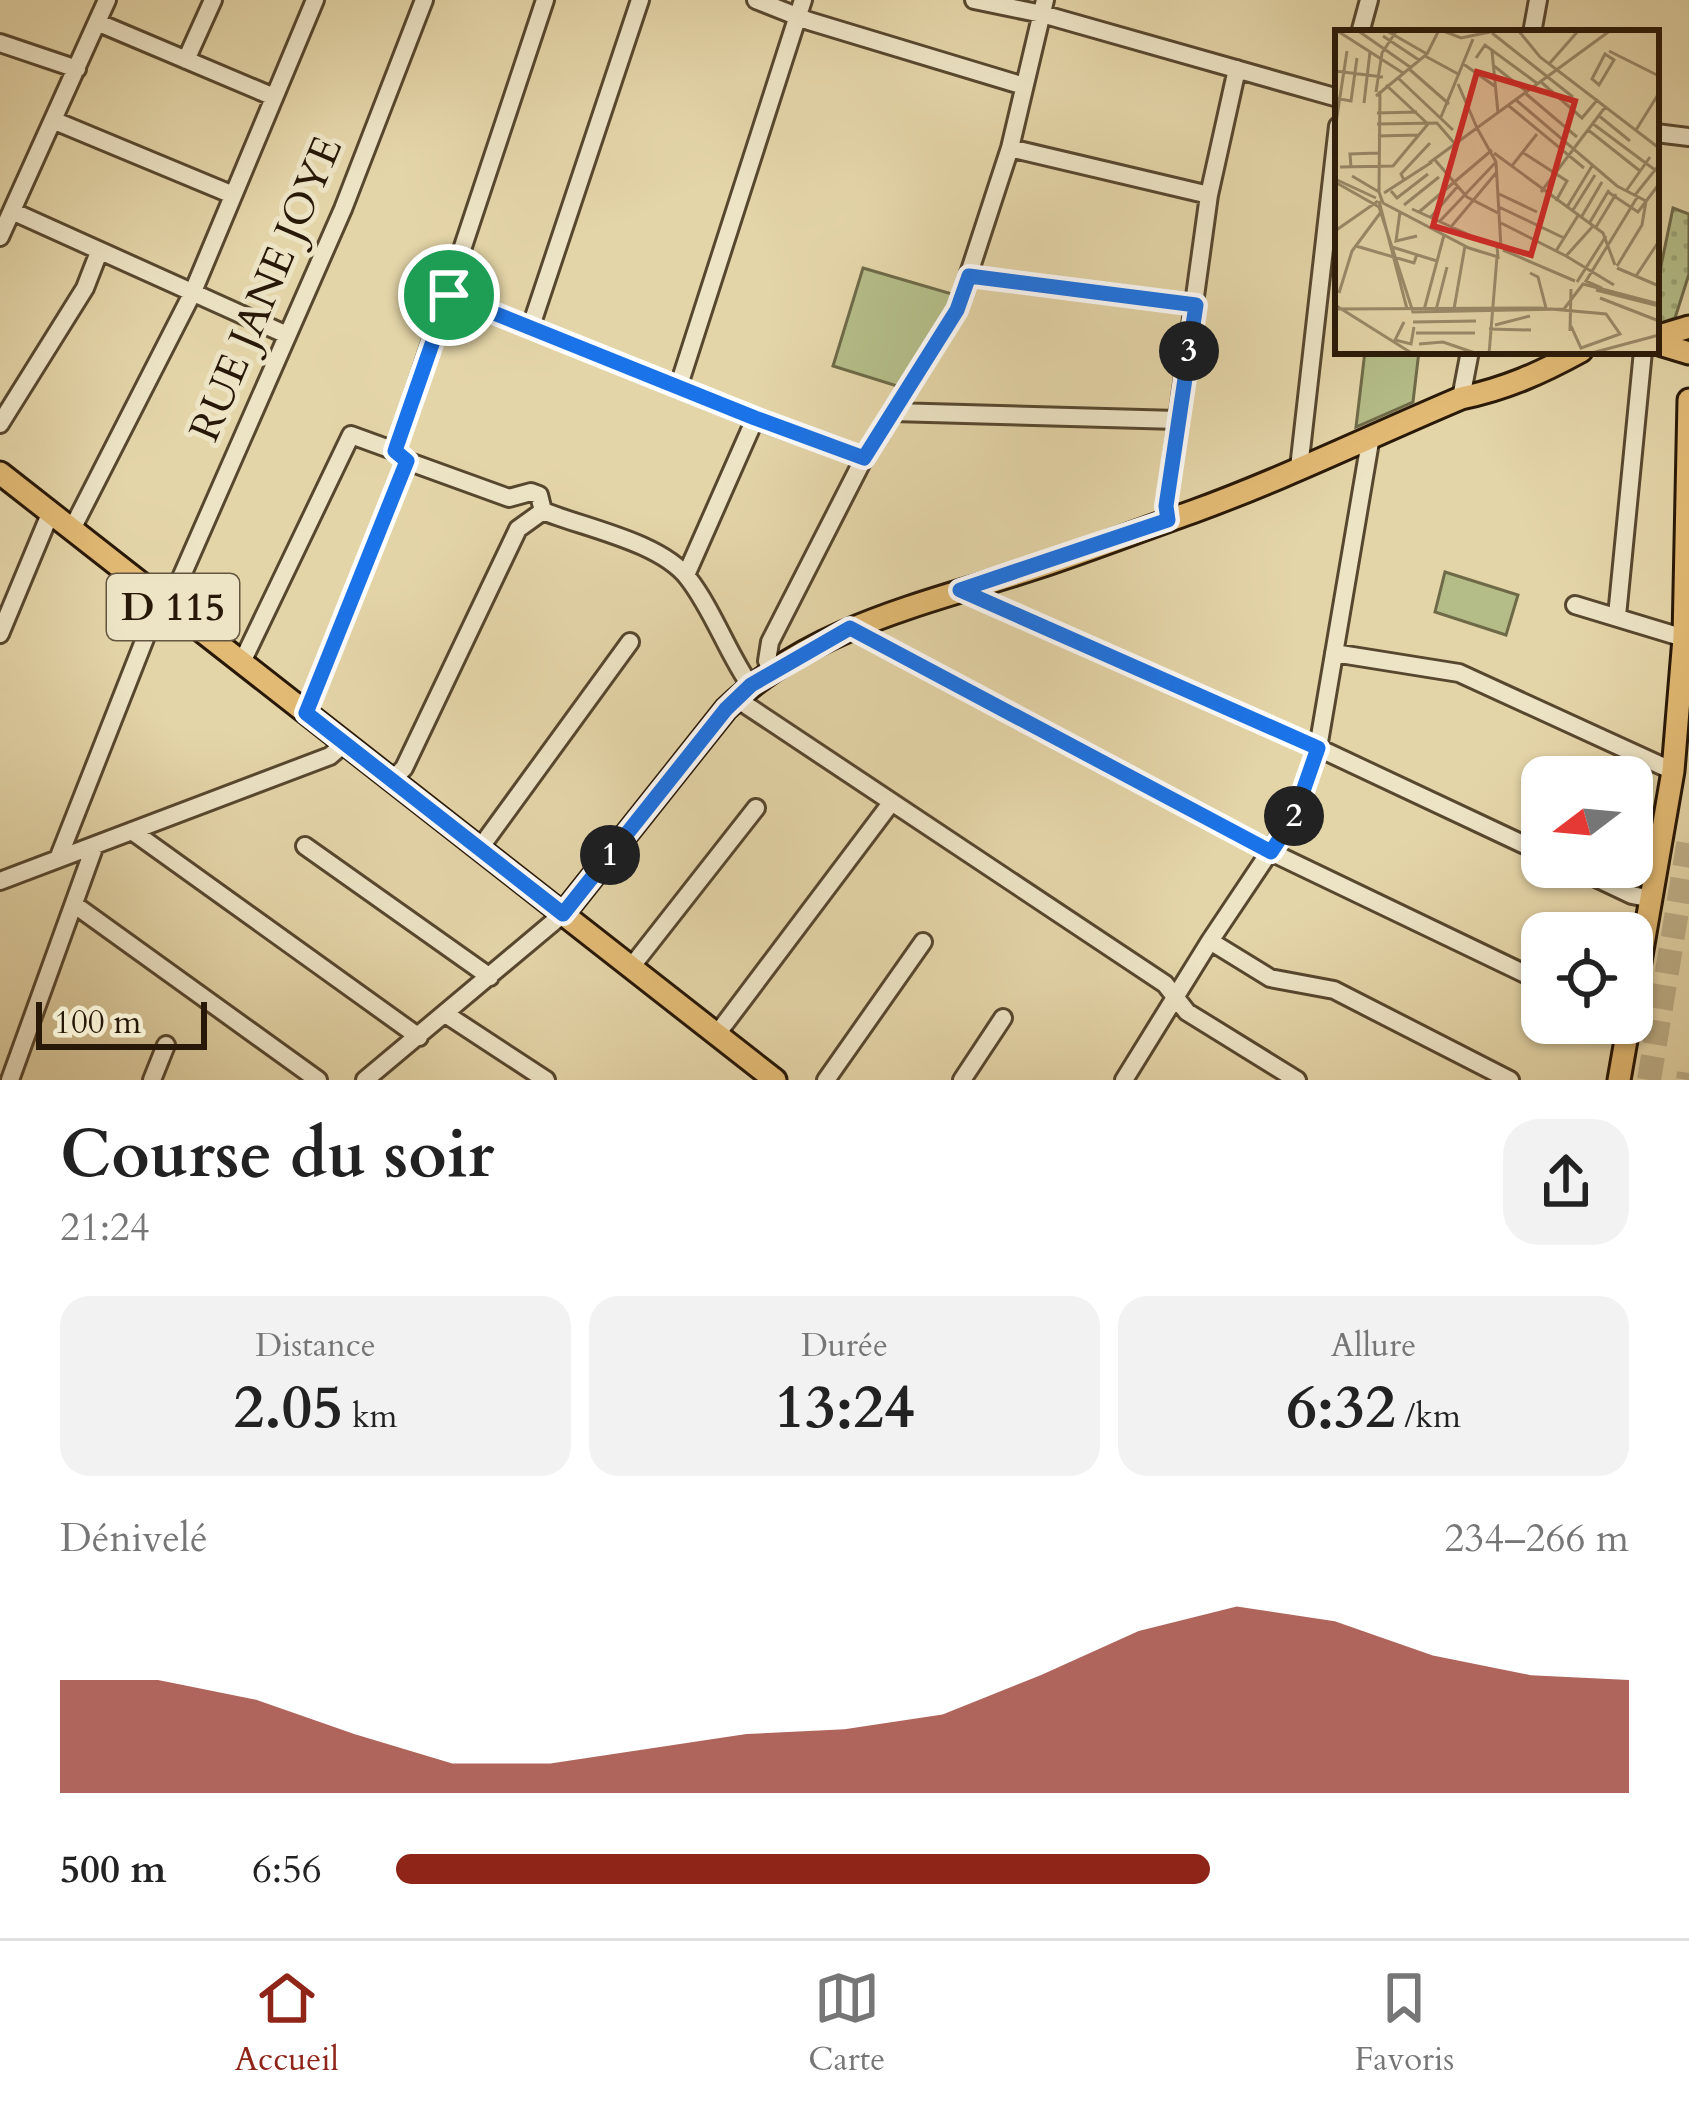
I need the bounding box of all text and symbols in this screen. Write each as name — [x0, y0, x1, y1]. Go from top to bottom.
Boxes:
inset map — [1335, 30, 1659, 354]
street label: RUE JANE JOYE — [176, 128, 356, 450]
pin — [398, 244, 500, 346]
icon: arrive — [416, 262, 482, 328]
pin: 3 — [1159, 321, 1219, 381]
text: 3 — [1181, 328, 1197, 373]
road number: D 115 — [107, 574, 239, 640]
north arrow — [1521, 756, 1653, 888]
map controls — [1521, 756, 1653, 1044]
pin: 2 — [1264, 786, 1324, 846]
text: 2 — [1286, 793, 1302, 838]
pin: 1 — [580, 825, 640, 885]
text: 1 — [602, 832, 618, 877]
button: locate — [1521, 912, 1653, 1044]
scale bar — [36, 996, 207, 1049]
text: 100 m — [54, 1000, 141, 1045]
text: Course du soir — [60, 1111, 494, 1200]
button: share — [1503, 1119, 1629, 1245]
text: 21:24 — [60, 1201, 150, 1254]
text: Distance — [255, 1323, 376, 1368]
text: Durée — [801, 1323, 888, 1368]
text: Allure — [1331, 1323, 1416, 1368]
text: 2.05 — [233, 1368, 343, 1449]
text: 13:24 — [774, 1368, 915, 1449]
text: 6:32 — [1286, 1368, 1396, 1449]
text: km — [343, 1394, 398, 1439]
text: /km — [1396, 1394, 1461, 1439]
text: Dénivelé — [60, 1512, 208, 1565]
text: 234–266 m — [1444, 1512, 1629, 1565]
text: 500 m — [60, 1843, 166, 1896]
text: 6:56 — [252, 1843, 322, 1896]
tab: Accueil — [235, 1965, 339, 2082]
tab: Carte — [808, 1965, 885, 2082]
tab: Favoris — [1354, 1965, 1454, 2082]

